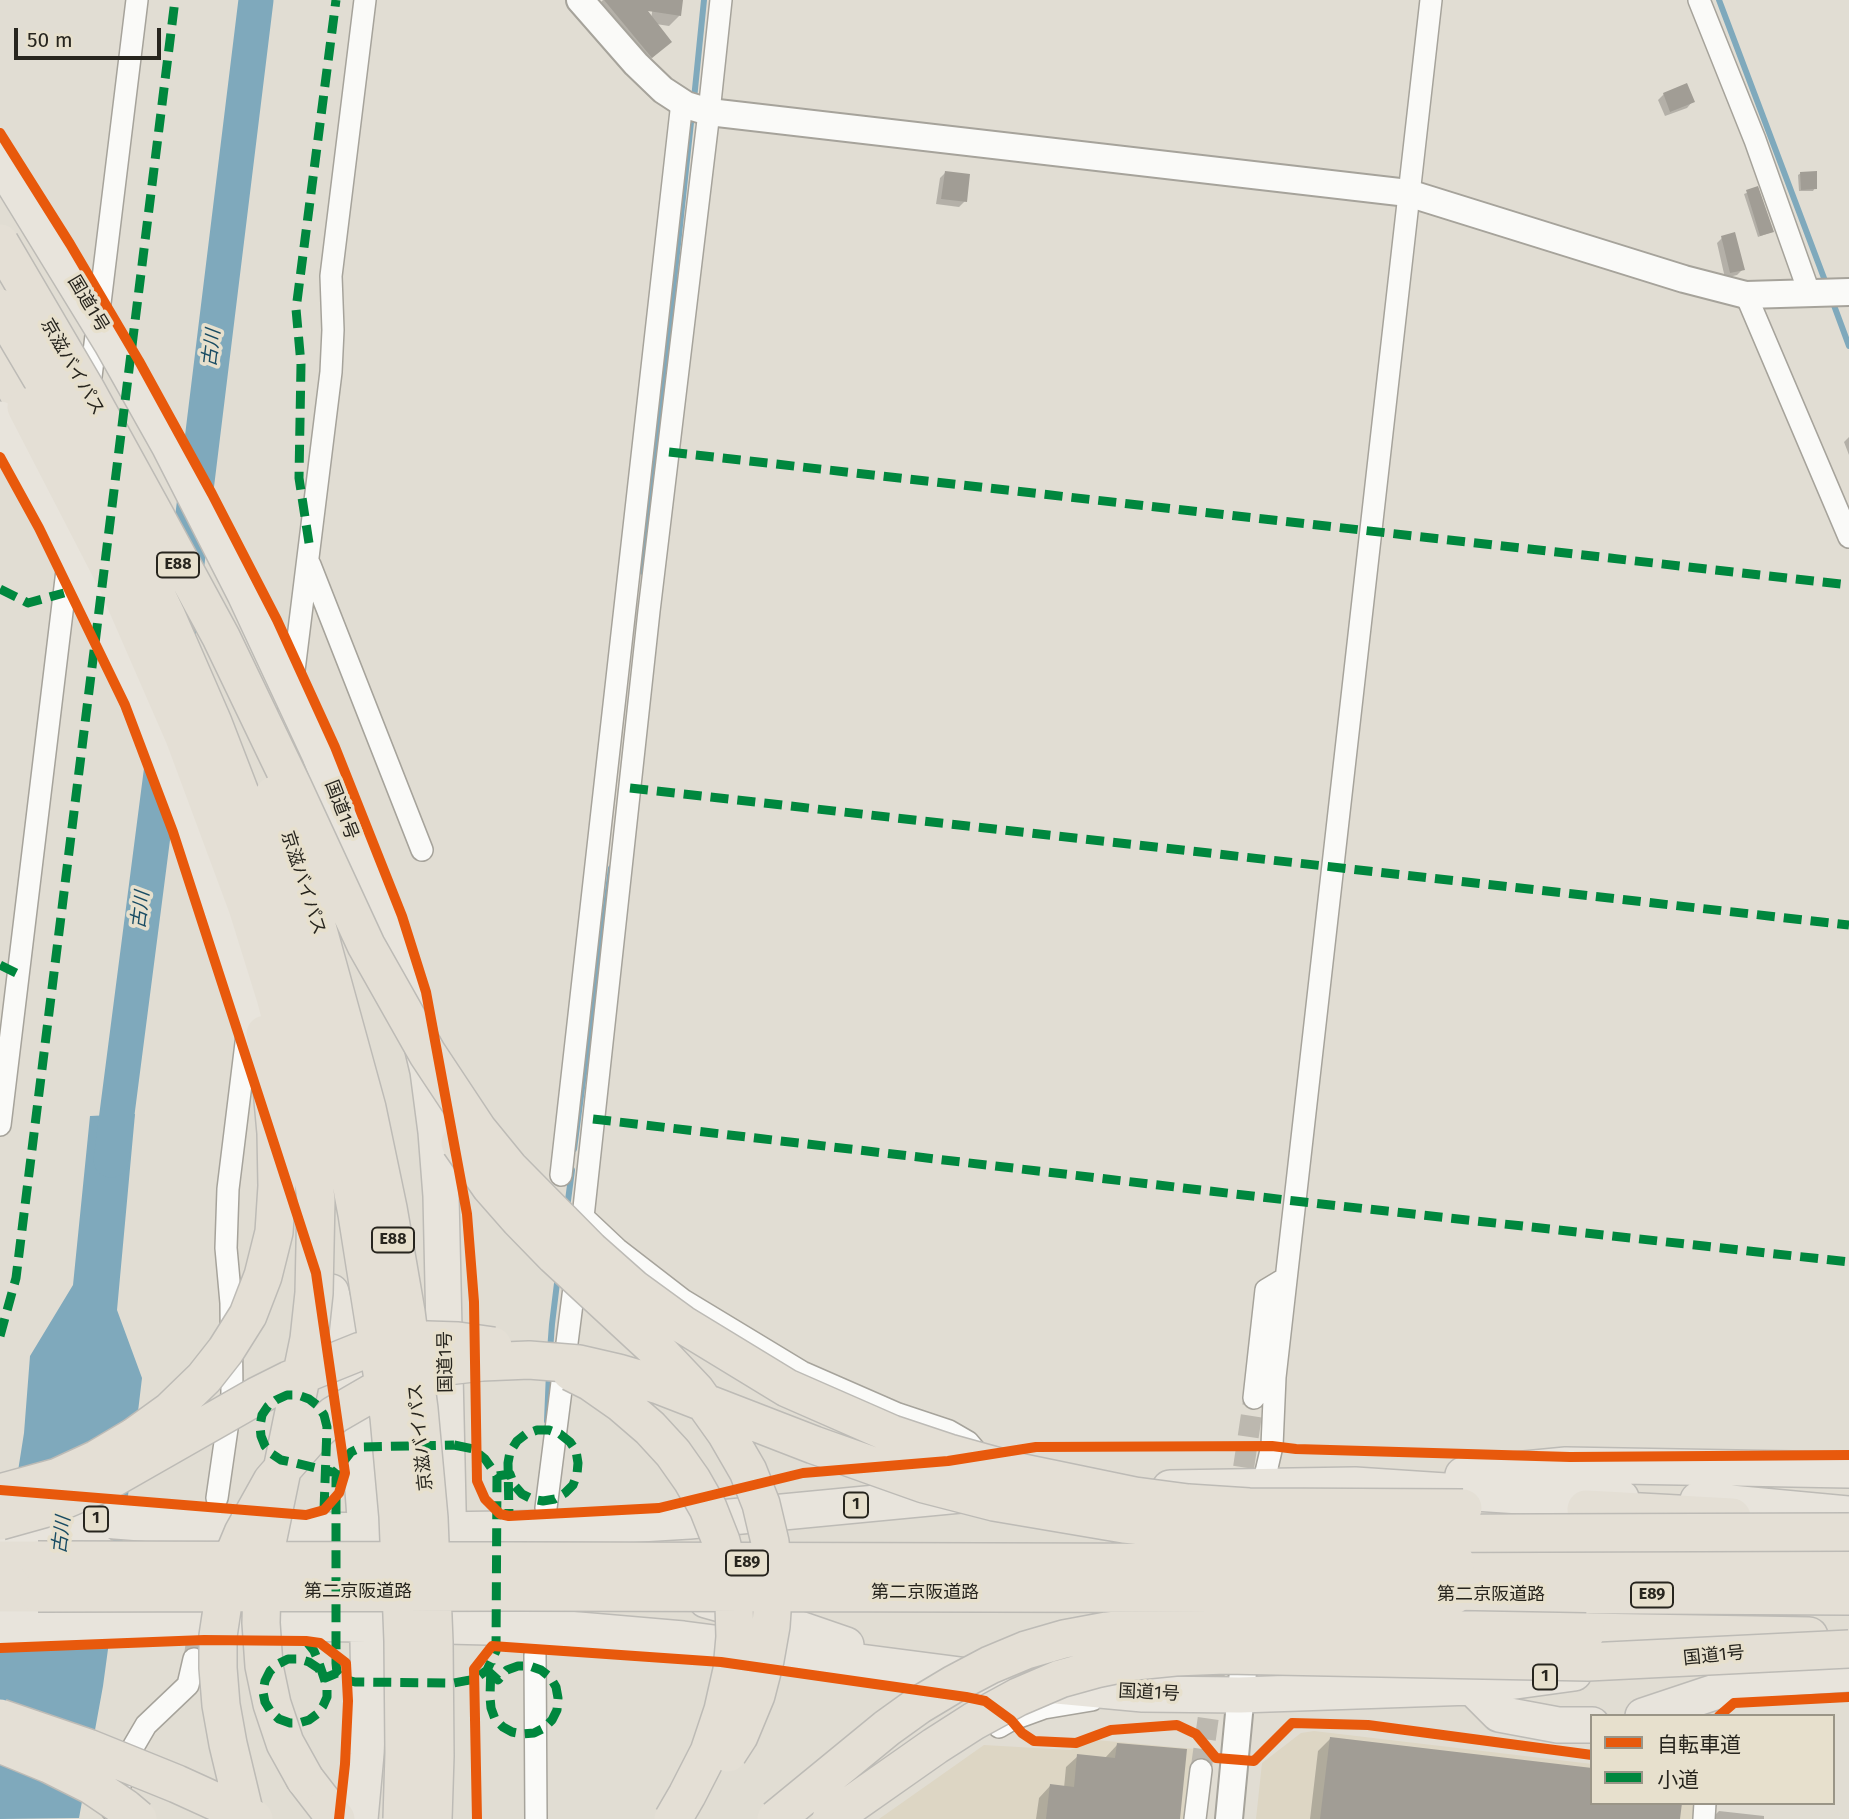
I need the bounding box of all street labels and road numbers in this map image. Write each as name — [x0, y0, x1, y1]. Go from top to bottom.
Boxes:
street label: 国道1号 — [63, 272, 113, 336]
street label: 京滋バイパス — [36, 315, 108, 419]
road number: E88 — [157, 552, 199, 578]
street label: 国道1号 — [320, 777, 362, 843]
street label: 京滋バイパス — [276, 828, 330, 938]
road number: E88 — [372, 1228, 414, 1252]
street label: 国道1号 — [435, 1331, 457, 1393]
street label: 京滋バイパス — [405, 1382, 437, 1492]
road number: 1 — [844, 1492, 868, 1518]
road number: 1 — [84, 1506, 108, 1532]
road number: E89 — [726, 1550, 768, 1576]
street label: 第二京阪道路 — [304, 1581, 412, 1603]
street label: 第二京阪道路 — [871, 1582, 979, 1604]
road number: E89 — [1631, 1582, 1673, 1608]
street label: 第二京阪道路 — [1437, 1584, 1545, 1606]
street label: 国道1号 — [1682, 1642, 1746, 1670]
road number: 1 — [1533, 1665, 1557, 1690]
street label: 国道1号 — [1118, 1681, 1180, 1705]

